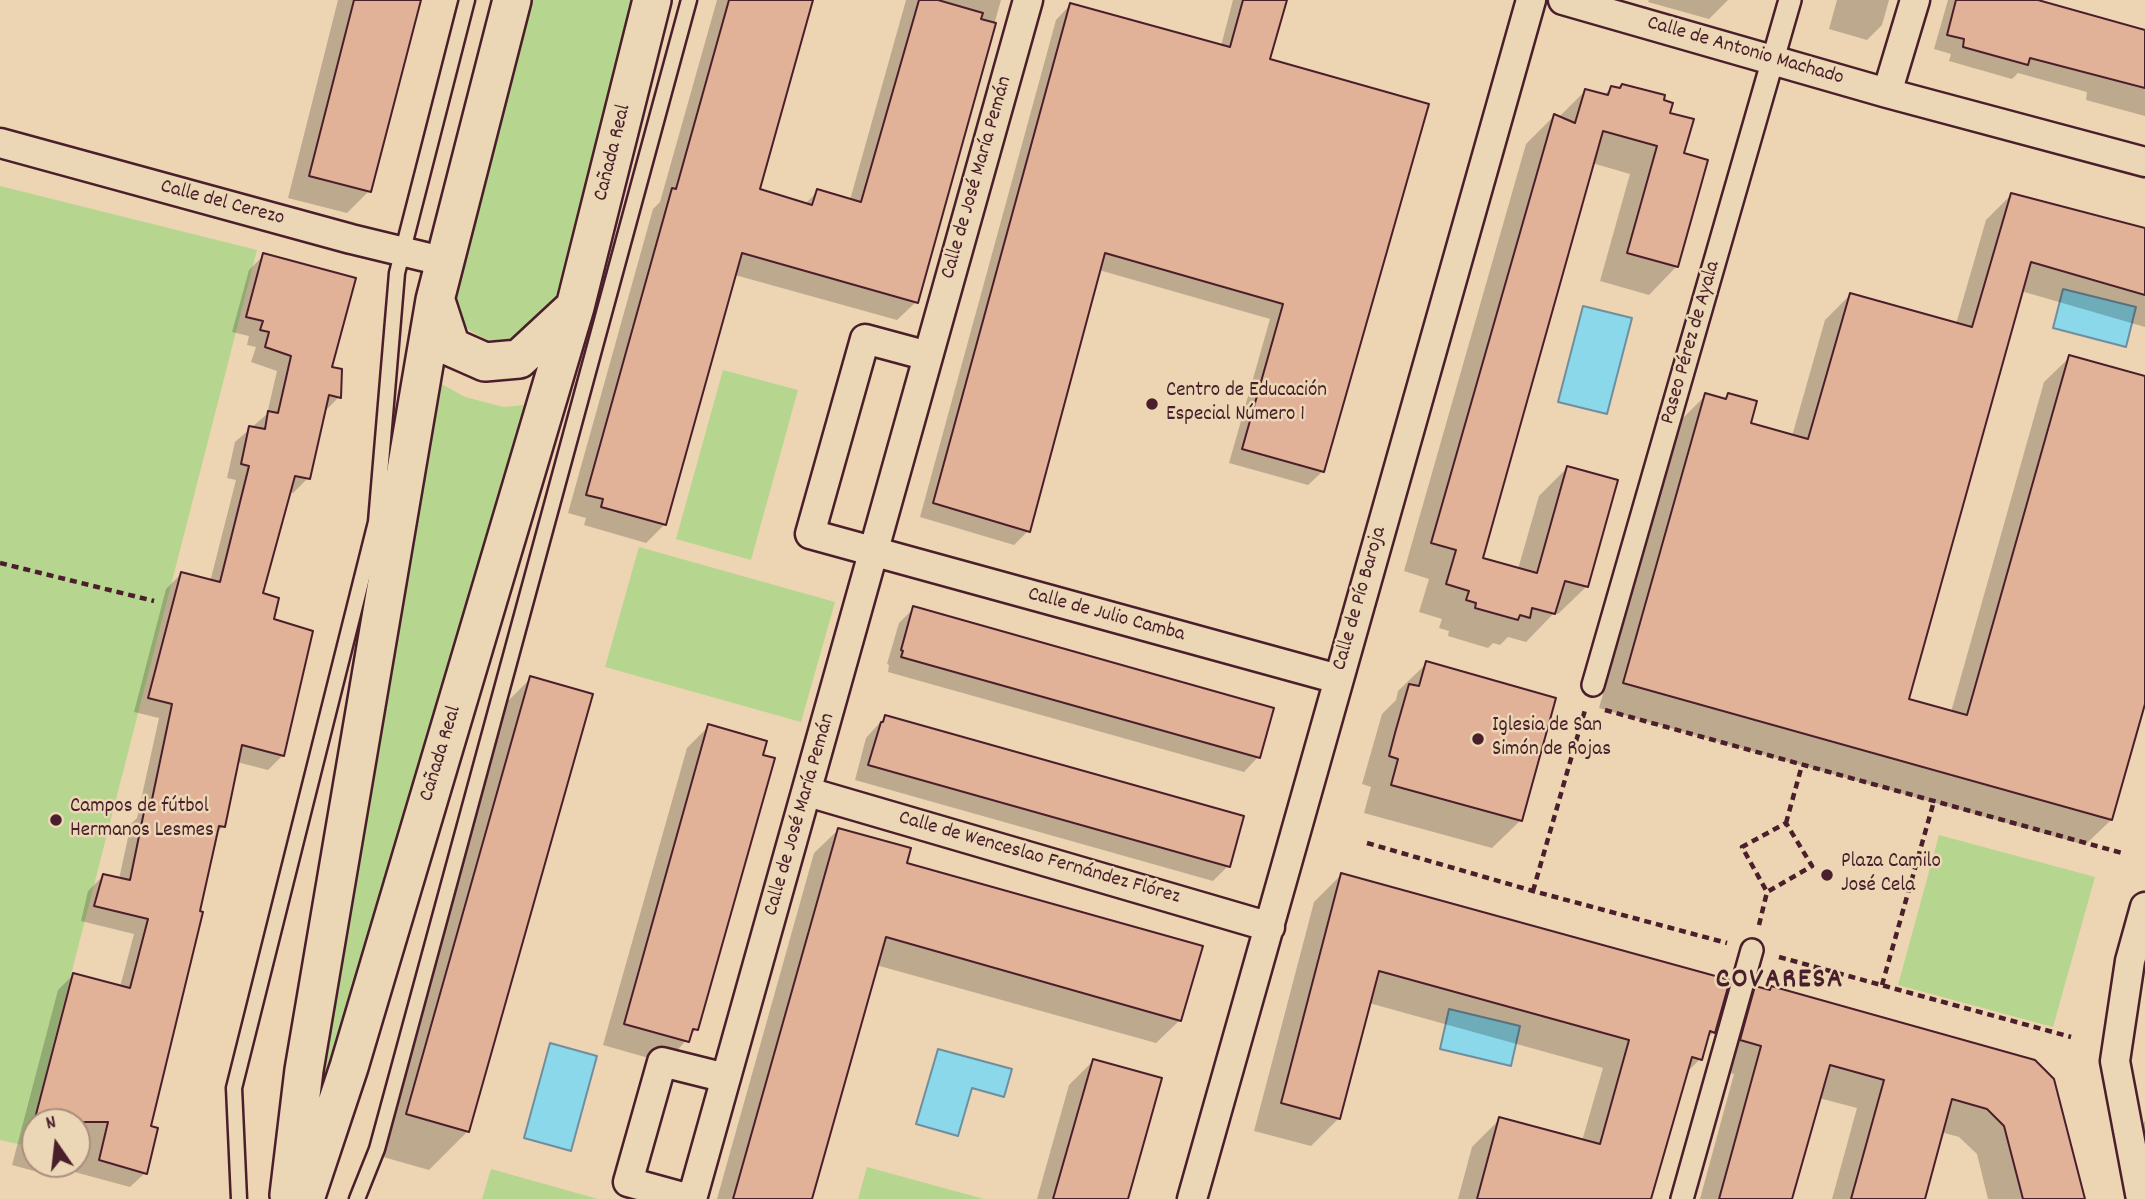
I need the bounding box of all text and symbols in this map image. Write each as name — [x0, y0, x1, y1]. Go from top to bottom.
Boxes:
street label: Calle de Antonio Machado — [1644, 12, 1846, 92]
street label: Calle de José María Pemán — [937, 74, 1019, 282]
street label: Cañada Real — [590, 102, 638, 204]
street label: Calle del Cerezo — [157, 175, 287, 233]
street label: Paseo Pérez de Ayala — [1657, 258, 1727, 428]
place label: Centro de Educación Especial Número 1 — [1166, 379, 1327, 429]
marker: Centro de Educación Especial Número 1 — [1144, 396, 1160, 412]
street label: Calle de Pío Baroja — [1328, 524, 1394, 674]
street label: Calle de Julio Camba — [1025, 583, 1187, 649]
street label: Cañada Real — [416, 703, 468, 805]
street label: Calle de José María Pemán — [760, 711, 842, 919]
place label: Iglesia de San Simón de Rojas — [1492, 714, 1611, 764]
marker: Iglesia de San Simón de Rojas — [1470, 731, 1486, 747]
place label: Campos de fútbol Hermanos Lesmes — [70, 795, 214, 845]
street label: Calle de Wenceslao Fernández Flórez — [895, 807, 1183, 911]
marker: Campos de fútbol Hermanos Lesmes — [48, 812, 64, 828]
place label: Plaza Camilo José Cela — [1841, 850, 1941, 900]
marker: Plaza Camilo José Cela — [1819, 867, 1835, 883]
district label: COVARESA — [1717, 965, 1843, 999]
north arrow — [21, 1108, 91, 1178]
text: N — [43, 1110, 59, 1138]

